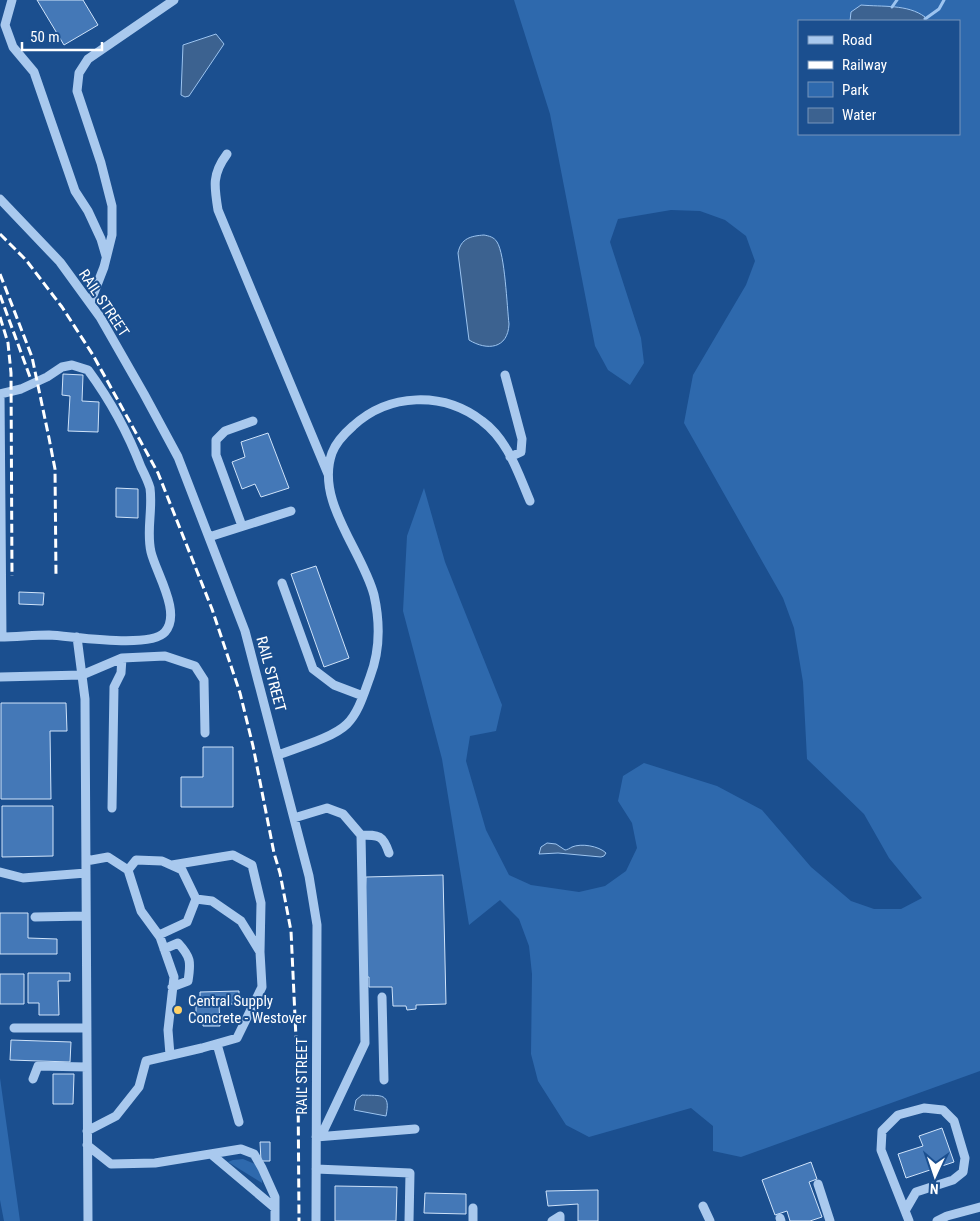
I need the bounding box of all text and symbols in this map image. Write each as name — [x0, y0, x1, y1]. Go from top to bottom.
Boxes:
scale bar — [22, 20, 102, 52]
legend — [798, 20, 960, 135]
text: 50 m — [30, 28, 60, 46]
text: Road — [842, 31, 872, 49]
text: Railway — [842, 56, 887, 74]
text: Park — [842, 81, 869, 99]
text: Water — [842, 106, 877, 124]
street label: RAIL STREET — [75, 266, 133, 340]
street label: RAIL STREET — [252, 634, 290, 714]
place label: Central Supply Concrete - Westover — [188, 992, 307, 1027]
marker: Central Supply Concrete - Westover — [172, 1004, 184, 1016]
street label: RAIL STREET — [293, 1037, 311, 1115]
north arrow — [910, 1151, 960, 1201]
text: N — [930, 1181, 939, 1197]

